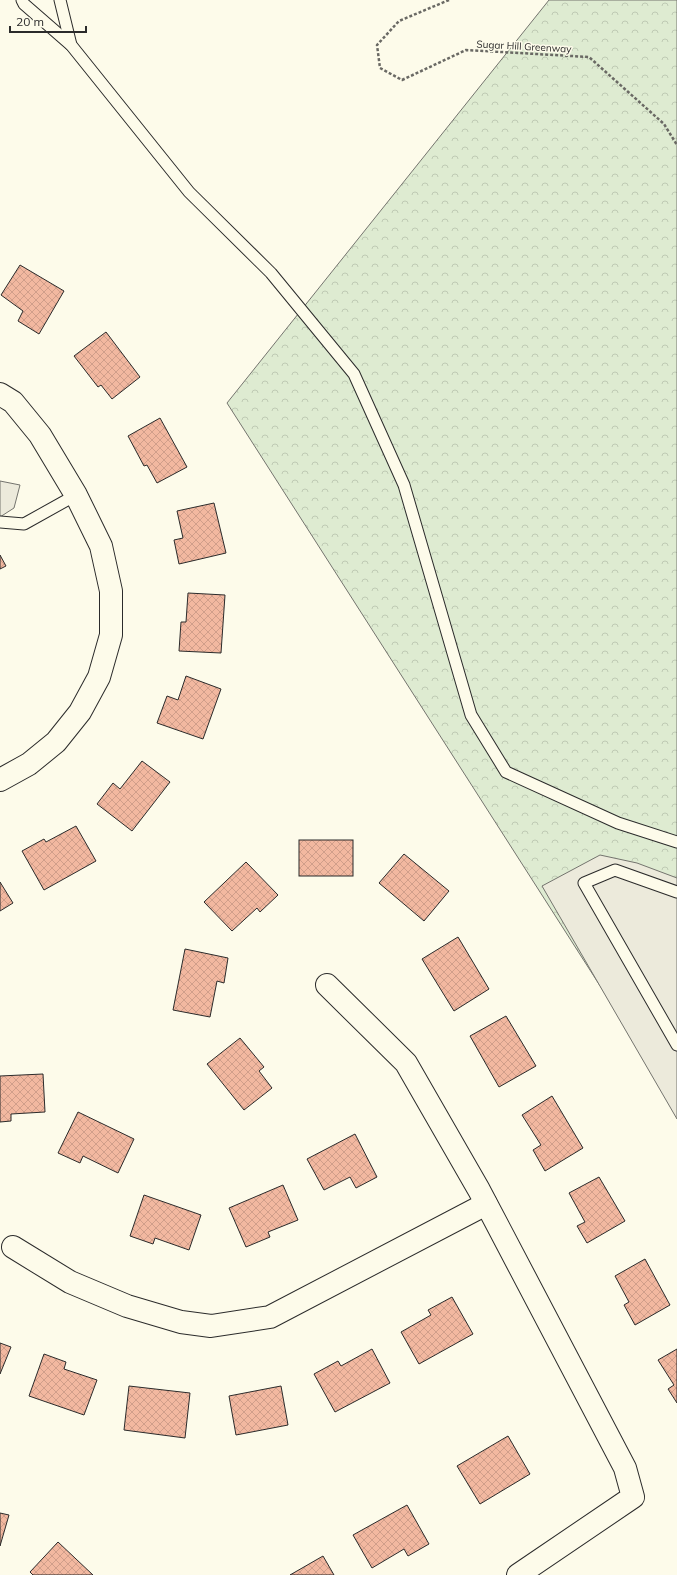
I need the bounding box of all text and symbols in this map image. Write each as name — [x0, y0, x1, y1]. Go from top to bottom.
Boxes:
scale bar — [10, 8, 86, 34]
text: 20 m — [16, 14, 44, 29]
street label: Sugar Hill Greenway — [476, 38, 572, 56]

